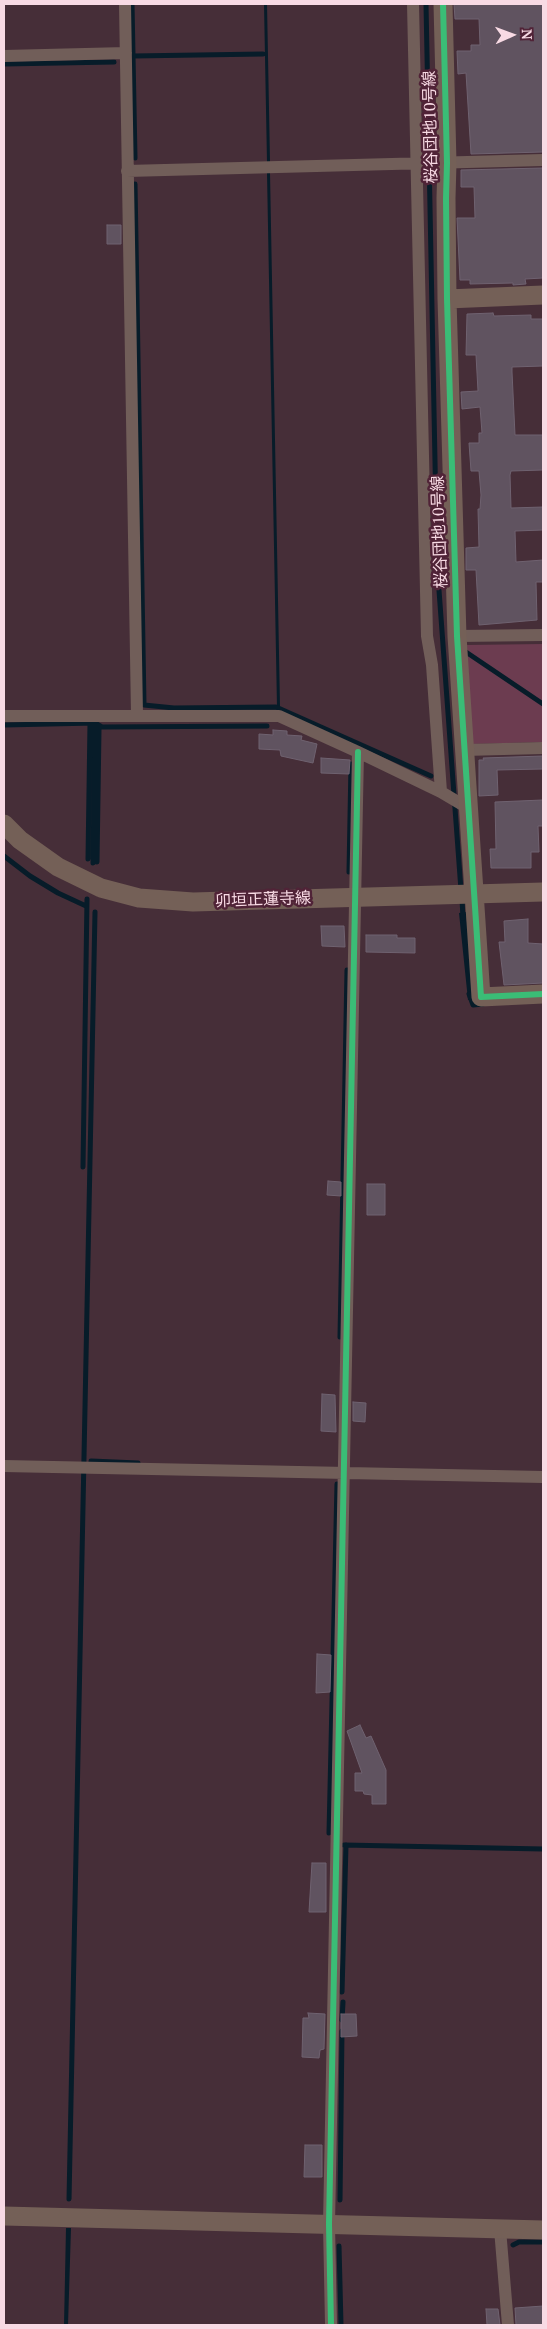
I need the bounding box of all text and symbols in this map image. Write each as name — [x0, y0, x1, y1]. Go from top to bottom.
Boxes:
north arrow — [487, 10, 537, 60]
text: N — [518, 29, 537, 40]
street label: 桜谷団地10号線 — [420, 70, 442, 184]
street label: 桜谷団地10号線 — [428, 475, 452, 589]
street label: 卯垣正蓮寺線 — [215, 889, 311, 911]

